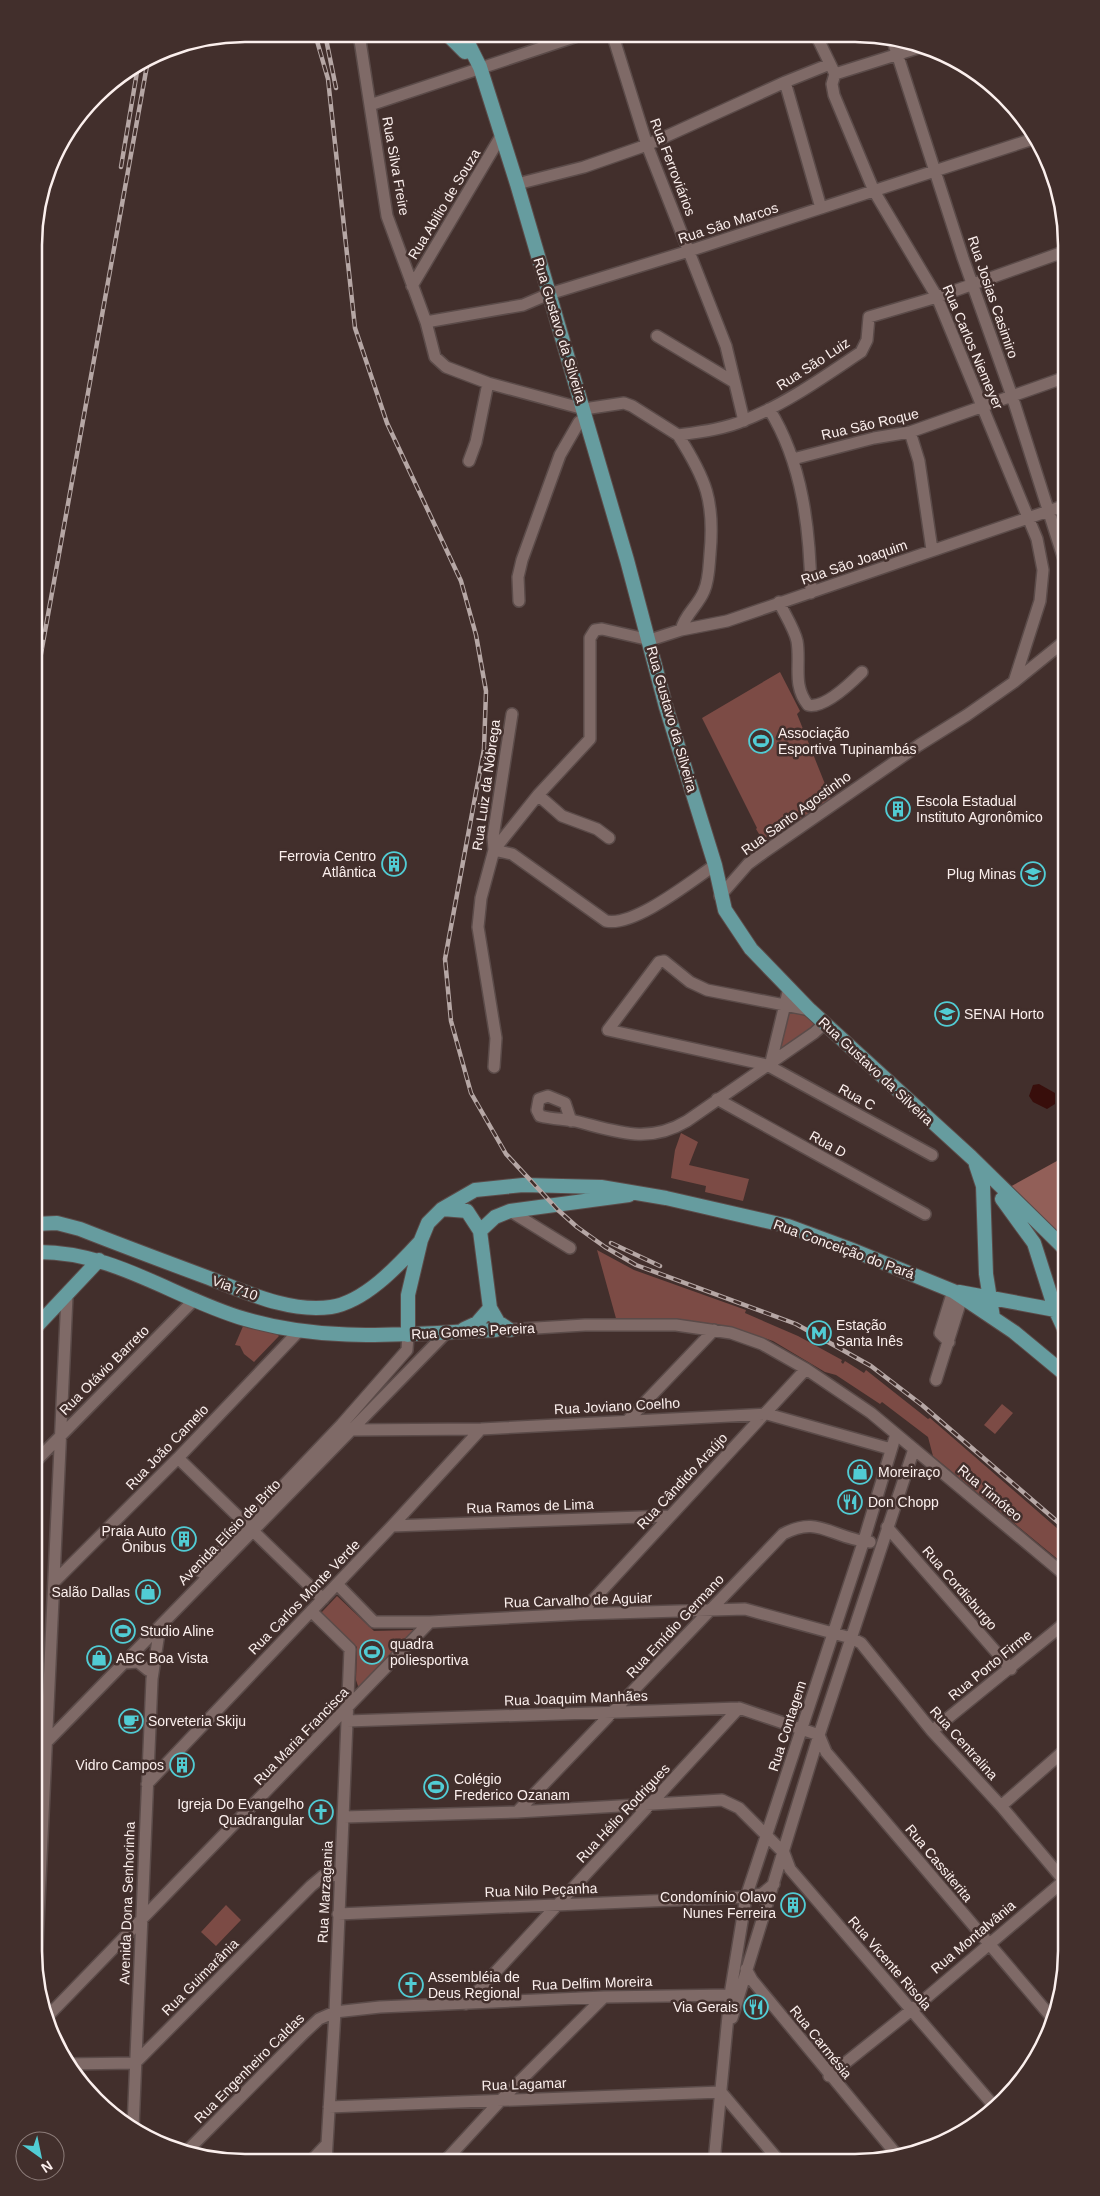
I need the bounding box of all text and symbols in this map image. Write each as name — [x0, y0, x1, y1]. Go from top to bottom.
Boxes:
street label: Rua Silva Freire — [379, 115, 413, 217]
street label: Rua Ferroviários — [647, 116, 699, 218]
street label: Rua Abilio de Souza — [405, 146, 483, 262]
street label: Rua São Marcos — [676, 199, 780, 247]
street label: Rua Josias Casimiro — [965, 234, 1022, 360]
street label: Rua Gustavo da Silveira — [530, 255, 590, 405]
street label: Rua Carlos Niemeyer — [939, 282, 1007, 412]
street label: Rua São Luiz — [773, 334, 853, 394]
street label: Rua São Roque — [820, 405, 921, 443]
street label: Rua São Joaquim — [799, 536, 909, 588]
street label: Rua Gustavo da Silveira — [644, 644, 701, 794]
street label: Rua Luiz da Nóbrega — [469, 718, 503, 852]
place label: Associação Esportiva Tupinambás — [778, 725, 917, 757]
sports icon: Associação Esportiva Tupinambás — [748, 728, 774, 754]
street label: Rua Santo Agostinho — [738, 768, 854, 858]
place label: Escola Estadual Instituto Agronômico — [916, 793, 1043, 825]
building icon: Escola Estadual Instituto Agronômico — [885, 796, 911, 822]
place label: Ferrovia Centro Atlântica — [279, 848, 376, 880]
building icon: Ferrovia Centro Atlântica — [381, 851, 407, 877]
school or university icon: Plug Minas — [1020, 861, 1046, 887]
place label: Plug Minas — [947, 866, 1016, 882]
school or university icon: SENAI Horto — [934, 1001, 960, 1027]
place label: SENAI Horto — [964, 1006, 1044, 1022]
street label: Rua Gustavo da Silveira — [815, 1014, 937, 1128]
street label: Rua C — [836, 1080, 878, 1114]
street label: Rua D — [807, 1127, 849, 1161]
street label: Rua Conceição do Pará — [771, 1216, 917, 1282]
street label: Via 710 — [210, 1272, 260, 1304]
place label: Estação Santa Inês — [836, 1317, 903, 1349]
street label: Rua Gomes Pereira — [411, 1320, 535, 1342]
metro station icon: Estação Santa Inês — [806, 1320, 832, 1346]
street label: Rua Otávio Barreto — [56, 1322, 152, 1418]
street label: Rua Joviano Coelho — [554, 1395, 681, 1417]
street label: Rua João Camelo — [122, 1401, 212, 1493]
street label: Rua Cândido Araújo — [633, 1430, 731, 1532]
shop icon: Moreiraço — [847, 1459, 873, 1485]
street label: Rua Timóteo — [954, 1461, 1026, 1525]
place label: Moreiraço — [878, 1464, 940, 1480]
street label: Avenida Elísio de Brito — [174, 1476, 284, 1588]
restaurant icon: Don Chopp — [837, 1489, 863, 1515]
place label: Don Chopp — [868, 1494, 939, 1510]
street label: Rua Ramos de Lima — [466, 1496, 594, 1516]
place label: Praia Auto Ônibus — [101, 1523, 166, 1555]
building icon: Praia Auto Ônibus — [171, 1526, 197, 1552]
street label: Rua Carlos Monte Verde — [245, 1536, 363, 1658]
street label: Rua Cordisburgo — [919, 1543, 1001, 1633]
street label: Rua Emídio Germano — [623, 1571, 727, 1681]
shop icon: Salão Dallas — [135, 1579, 161, 1605]
place label: Salão Dallas — [51, 1584, 130, 1600]
street label: Rua Carvalho de Aguiar — [503, 1589, 653, 1611]
sports icon: Studio Aline — [110, 1618, 136, 1644]
place label: Studio Aline — [140, 1623, 214, 1639]
street label: Rua Porto Firme — [945, 1626, 1035, 1704]
place label: quadra poliesportiva — [390, 1636, 469, 1668]
sports icon: quadra poliesportiva — [359, 1639, 385, 1665]
shop icon: ABC Boa Vista — [86, 1645, 112, 1671]
place label: ABC Boa Vista — [116, 1650, 209, 1666]
street label: Rua Contagem — [765, 1679, 809, 1773]
street label: Rua Maria Francisca — [250, 1684, 352, 1788]
street label: Rua Joaquim Manhães — [504, 1687, 648, 1709]
street label: Rua Centralina — [927, 1703, 1001, 1783]
cafe icon: Sorveteria Skiju — [118, 1708, 144, 1734]
place label: Sorveteria Skiju — [148, 1713, 246, 1729]
building icon: Vidro Campos — [169, 1752, 195, 1778]
place label: Vidro Campos — [76, 1757, 164, 1773]
street label: Rua Hélio Rodrigues — [573, 1760, 673, 1866]
place label: Colégio Frederico Ozanam — [454, 1771, 570, 1803]
sports icon: Colégio Frederico Ozanam — [423, 1774, 449, 1800]
place label: Igreja Do Evangelho Quadrangular — [177, 1796, 304, 1828]
church icon: Igreja Do Evangelho Quadrangular — [308, 1799, 334, 1825]
street label: Avenida Dona Senhorinha — [116, 1821, 138, 1985]
street label: Rua Cassiterita — [902, 1821, 976, 1905]
street label: Rua Marzagania — [314, 1840, 336, 1944]
street label: Rua Nilo Peçanha — [484, 1880, 598, 1900]
place label: Condomínio Olavo Nunes Ferreira — [660, 1889, 776, 1921]
building icon: Condomínio Olavo Nunes Ferreira — [780, 1892, 806, 1918]
street label: Rua Montalvânia — [928, 1897, 1019, 1977]
street label: Rua Vicente Risola — [845, 1913, 935, 2013]
street label: Rua Guimarânia — [158, 1935, 242, 2019]
place label: Assembléia de Deus Regional — [428, 1969, 520, 2001]
church icon: Assembléia de Deus Regional — [398, 1972, 424, 1998]
street label: Rua Delfim Moreira — [531, 1973, 653, 1993]
restaurant icon: Via Gerais — [743, 1994, 769, 2020]
place label: Via Gerais — [673, 1999, 738, 2015]
street label: Rua Carmésia — [787, 2002, 856, 2082]
street label: Rua Engenheiro Caldas — [191, 2010, 307, 2126]
street label: Rua Lagamar — [481, 2075, 567, 2093]
north arrow — [15, 2131, 65, 2181]
text: N — [38, 2157, 56, 2176]

